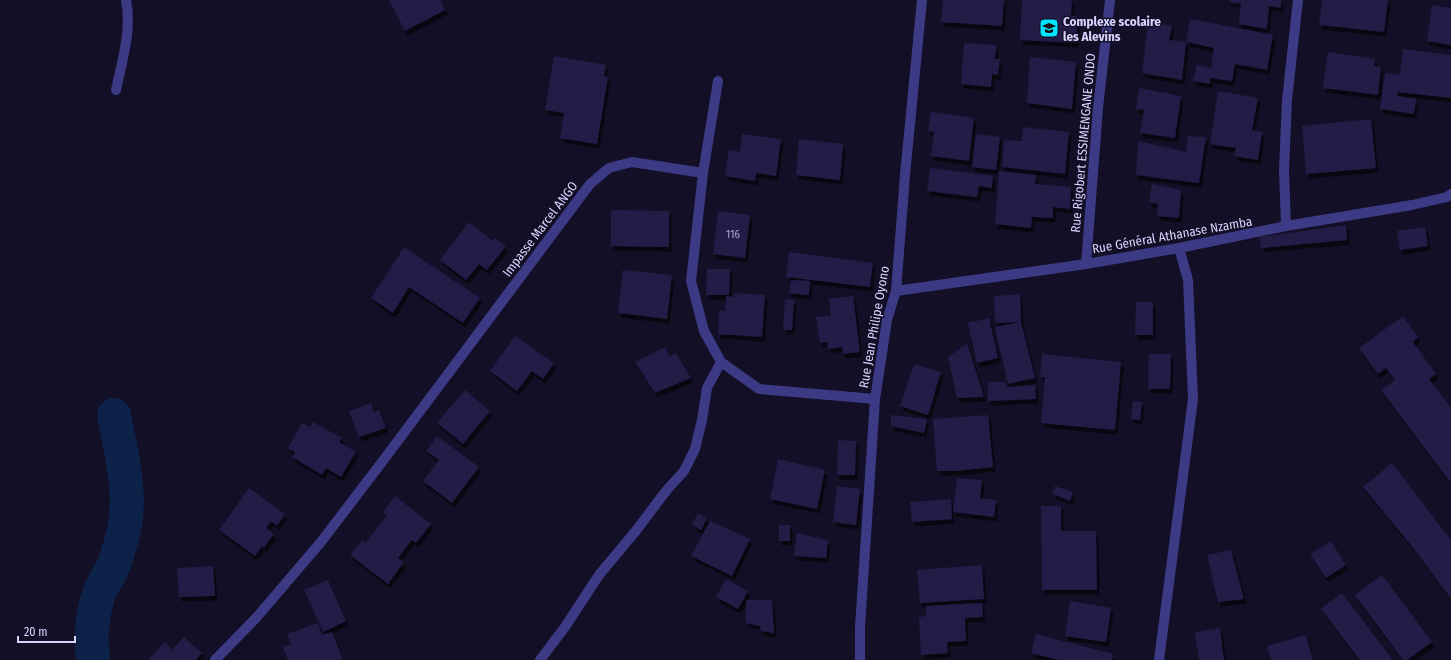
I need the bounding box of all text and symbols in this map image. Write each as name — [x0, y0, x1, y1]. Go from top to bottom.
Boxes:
place label: Complexe scolaire les Alevins — [1063, 14, 1161, 44]
school or university icon: Complexe scolaire les Alevins — [1038, 17, 1060, 39]
street label: Rue Rigobert ESSIMENGANE ONDO — [1068, 53, 1098, 233]
street label: Impasse Marcel ANGO — [499, 178, 581, 280]
street label: Rue Général Athanase Nzamba — [1091, 214, 1253, 256]
house number: 116 — [726, 228, 740, 241]
street label: Rue Jean Philipe Oyono — [856, 265, 892, 389]
scale bar — [18, 618, 75, 644]
text: 20 m — [24, 625, 48, 639]

